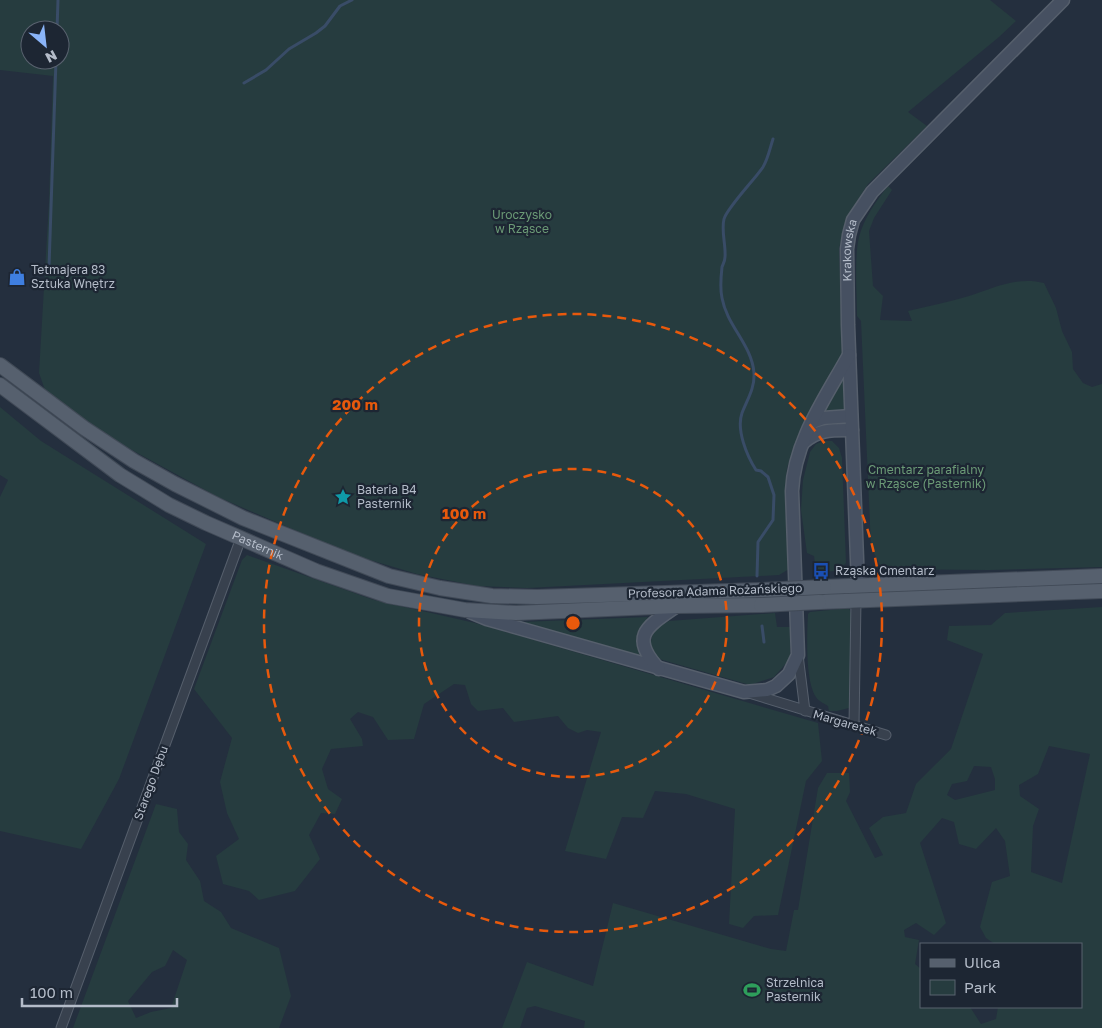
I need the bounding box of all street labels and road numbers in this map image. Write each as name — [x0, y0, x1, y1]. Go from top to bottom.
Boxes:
street label: Krakowska — [839, 217, 860, 282]
street label: Pasternik — [230, 527, 286, 563]
street label: Profesora Adama Rożańskiego — [628, 580, 802, 601]
street label: Margaretek — [811, 706, 879, 739]
street label: Starego Dębu — [130, 744, 171, 822]

